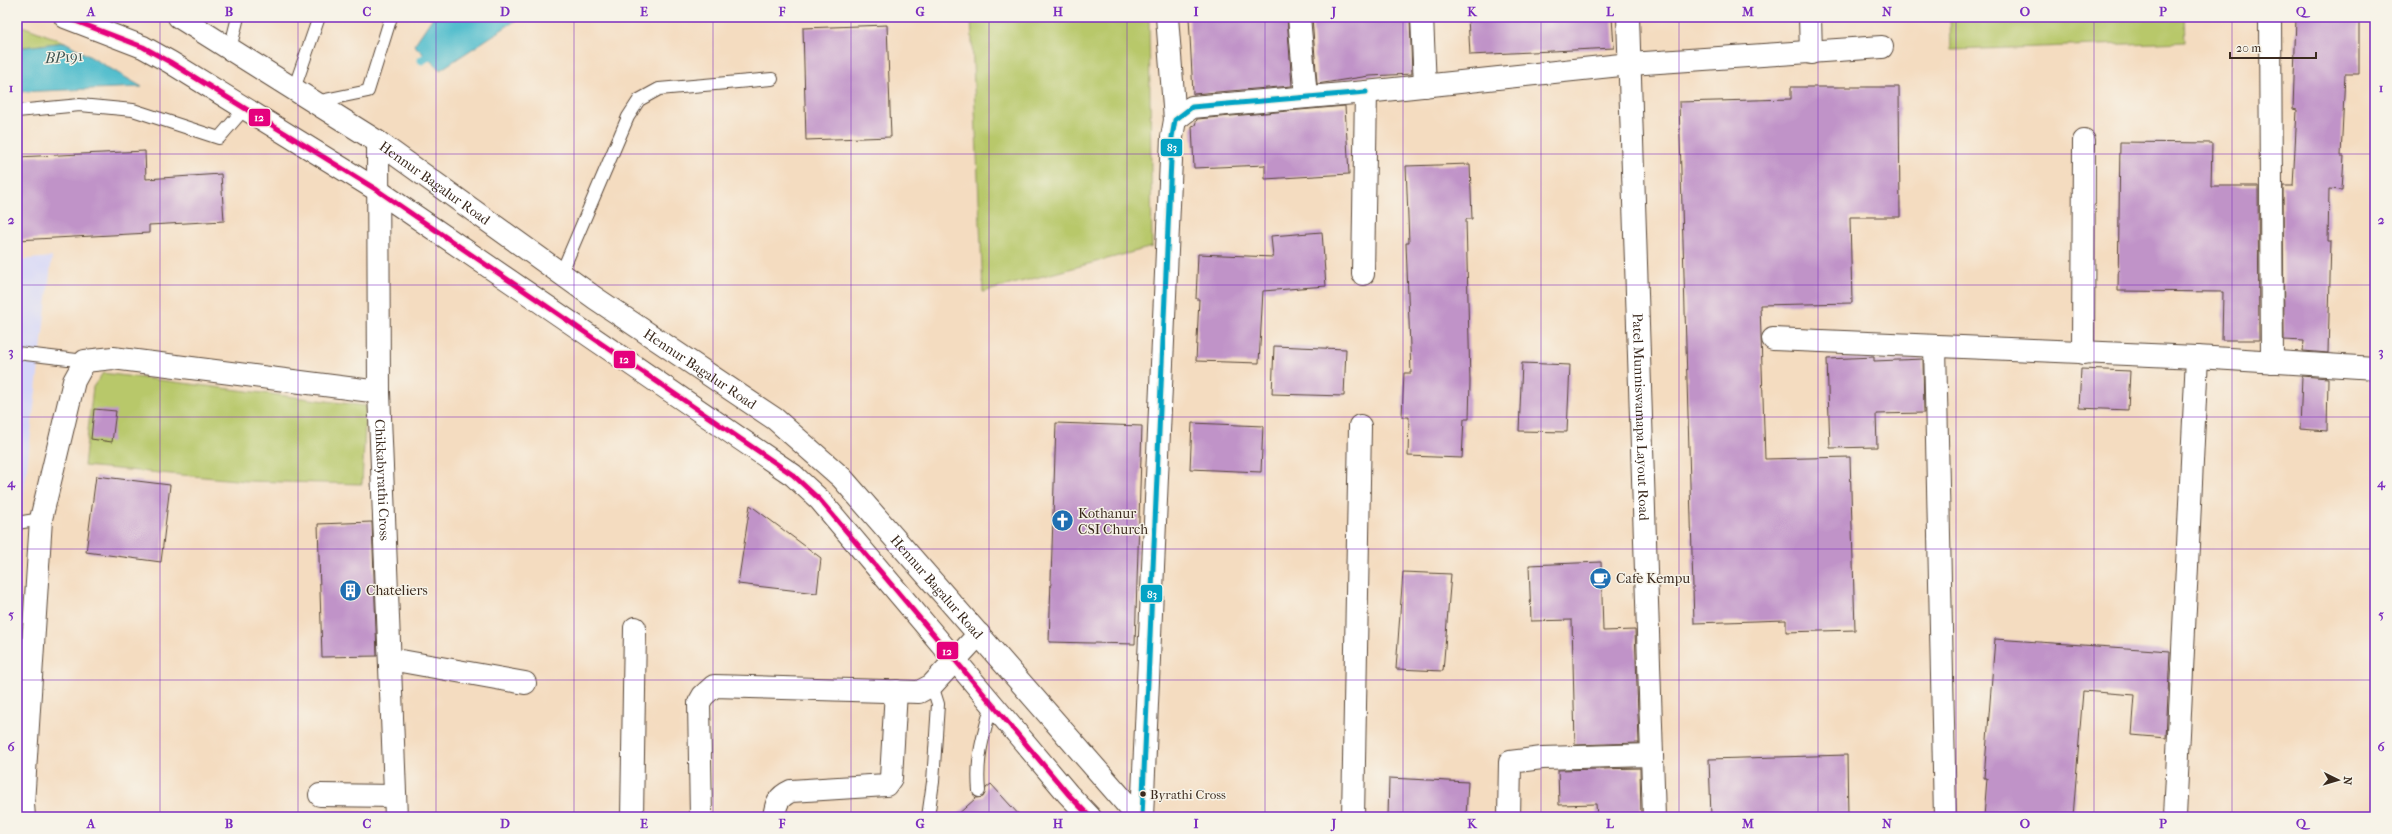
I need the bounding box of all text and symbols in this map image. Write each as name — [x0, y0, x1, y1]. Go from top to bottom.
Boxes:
text: A — [86, 4, 96, 19]
text: B — [225, 4, 234, 19]
text: C — [363, 4, 372, 19]
text: D — [500, 4, 510, 19]
text: E — [640, 4, 648, 19]
text: F — [778, 4, 786, 19]
text: G — [915, 4, 925, 19]
text: H — [1053, 4, 1064, 19]
text: I — [1193, 4, 1199, 19]
text: J — [1330, 4, 1337, 20]
text: K — [1467, 4, 1478, 19]
text: L — [1606, 4, 1615, 19]
text: M — [1741, 4, 1754, 19]
text: N — [1882, 4, 1892, 19]
text: O — [2020, 4, 2030, 19]
text: P — [2159, 4, 2167, 19]
text: Q — [2296, 4, 2311, 19]
scale bar — [2230, 34, 2316, 60]
text: 20 m — [2236, 41, 2261, 55]
water label: BP191 — [43, 47, 84, 67]
text: 1 — [9, 80, 14, 95]
text: 1 — [2379, 80, 2384, 95]
line badge: 12 — [248, 108, 271, 127]
text: 12 — [254, 111, 264, 124]
street label: Hennur Bagalur Road — [376, 137, 494, 229]
line badge: 83 — [1160, 138, 1183, 157]
text: 83 — [1167, 141, 1178, 154]
text: 2 — [8, 212, 15, 227]
text: 2 — [2378, 212, 2385, 227]
street label: Patel Munniswamapa Layout Road — [1629, 313, 1653, 521]
street label: Hennur Bagalur Road — [641, 325, 760, 413]
text: 3 — [8, 344, 14, 360]
text: 3 — [2378, 344, 2384, 360]
line badge: 12 — [613, 350, 636, 369]
text: 12 — [619, 353, 629, 366]
street label: Chikkabyrathi Cross — [372, 419, 393, 541]
text: 4 — [6, 475, 16, 491]
text: 4 — [2376, 475, 2386, 491]
place label: Kothanur CSI Church — [1078, 505, 1148, 538]
church icon: Kothanur CSI Church — [1050, 508, 1076, 534]
street label: Hennur Bagalur Road — [887, 531, 987, 643]
cafe icon: Cafe Kempu — [1588, 565, 1614, 591]
place label: Cafe Kempu — [1616, 570, 1690, 587]
building icon: Chateliers — [338, 577, 364, 603]
place label: Chateliers — [366, 582, 428, 599]
line badge: 83 — [1140, 584, 1163, 603]
text: 83 — [1147, 588, 1158, 601]
text: 5 — [8, 607, 14, 622]
text: 5 — [2378, 607, 2384, 622]
line badge: 12 — [936, 641, 959, 660]
text: 12 — [942, 645, 952, 658]
text: 6 — [7, 739, 15, 754]
text: 6 — [2377, 739, 2385, 754]
north arrow — [2318, 760, 2358, 800]
text: N — [2341, 776, 2354, 786]
place label: Byrathi Cross — [1150, 787, 1226, 802]
marker: Byrathi Cross — [1138, 789, 1148, 799]
text: A — [86, 816, 96, 831]
text: B — [225, 816, 234, 831]
text: C — [363, 816, 372, 831]
text: D — [500, 816, 510, 831]
text: E — [640, 816, 648, 831]
text: F — [778, 816, 786, 831]
text: G — [915, 816, 925, 831]
text: H — [1053, 816, 1064, 831]
text: I — [1193, 816, 1199, 831]
text: J — [1330, 816, 1337, 832]
text: K — [1467, 816, 1478, 831]
text: L — [1606, 816, 1615, 831]
text: M — [1741, 816, 1754, 831]
text: N — [1882, 816, 1892, 831]
text: O — [2020, 816, 2030, 831]
text: P — [2159, 816, 2167, 831]
text: Q — [2296, 816, 2311, 831]

